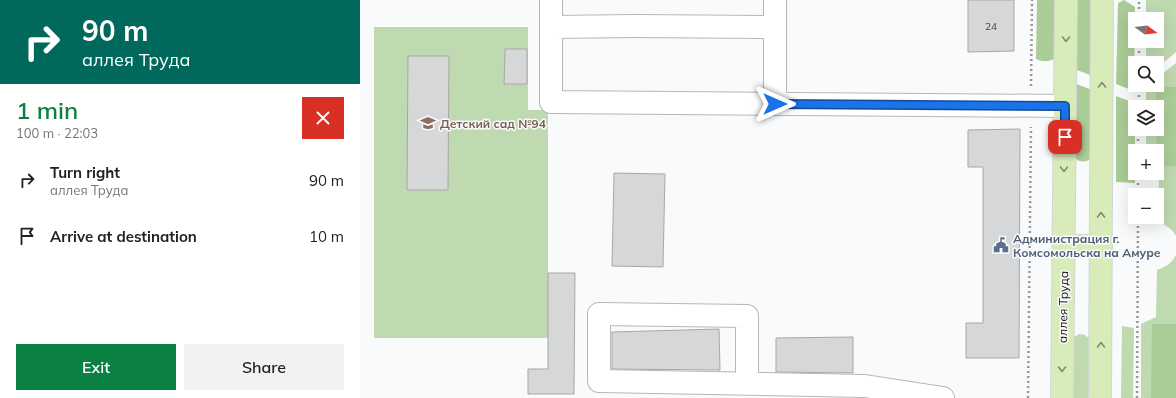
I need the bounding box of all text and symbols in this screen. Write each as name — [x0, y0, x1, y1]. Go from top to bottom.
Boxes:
north arrow — [1128, 12, 1164, 48]
map controls — [1128, 12, 1164, 224]
text: 90 m — [82, 13, 148, 48]
icon: right — [16, 16, 68, 68]
house number: 24 — [985, 20, 997, 33]
one-way arrow — [1062, 36, 1070, 42]
text: аллея Труда — [82, 48, 190, 71]
button: search — [1128, 56, 1164, 92]
one-way arrow — [1098, 82, 1106, 88]
position arrow — [754, 83, 796, 125]
text: 1 min — [16, 95, 78, 125]
button: close — [302, 97, 344, 139]
button: layers — [1128, 100, 1164, 136]
school or university icon: Детский сад №94 — [419, 114, 437, 132]
place label: Детский сад №94 — [440, 116, 546, 131]
pin — [1048, 120, 1082, 154]
text: 100 m · 22:03 — [16, 125, 98, 141]
icon: arrive — [1054, 126, 1076, 148]
button: + — [1128, 144, 1164, 180]
text: Turn right — [50, 163, 120, 182]
one-way arrow — [1060, 166, 1069, 172]
icon: right — [16, 169, 38, 191]
text: 90 m — [309, 171, 344, 190]
text: аллея Труда — [50, 182, 128, 198]
button: − — [1128, 188, 1164, 224]
one-way arrow — [1097, 212, 1105, 218]
icon: arrive — [16, 225, 38, 247]
text: Arrive at destination — [50, 227, 197, 246]
text: 10 m — [309, 227, 344, 246]
place label: Администрация г. Комсомольска на Амуре — [1013, 231, 1161, 260]
public building icon: Администрация г. Комсомольска на Амуре — [992, 236, 1010, 254]
street label: аллея Труда — [1055, 271, 1071, 343]
one-way arrow — [1097, 342, 1105, 348]
button: Exit — [16, 344, 176, 390]
button: Share — [184, 344, 344, 390]
one-way arrow — [1058, 366, 1066, 372]

